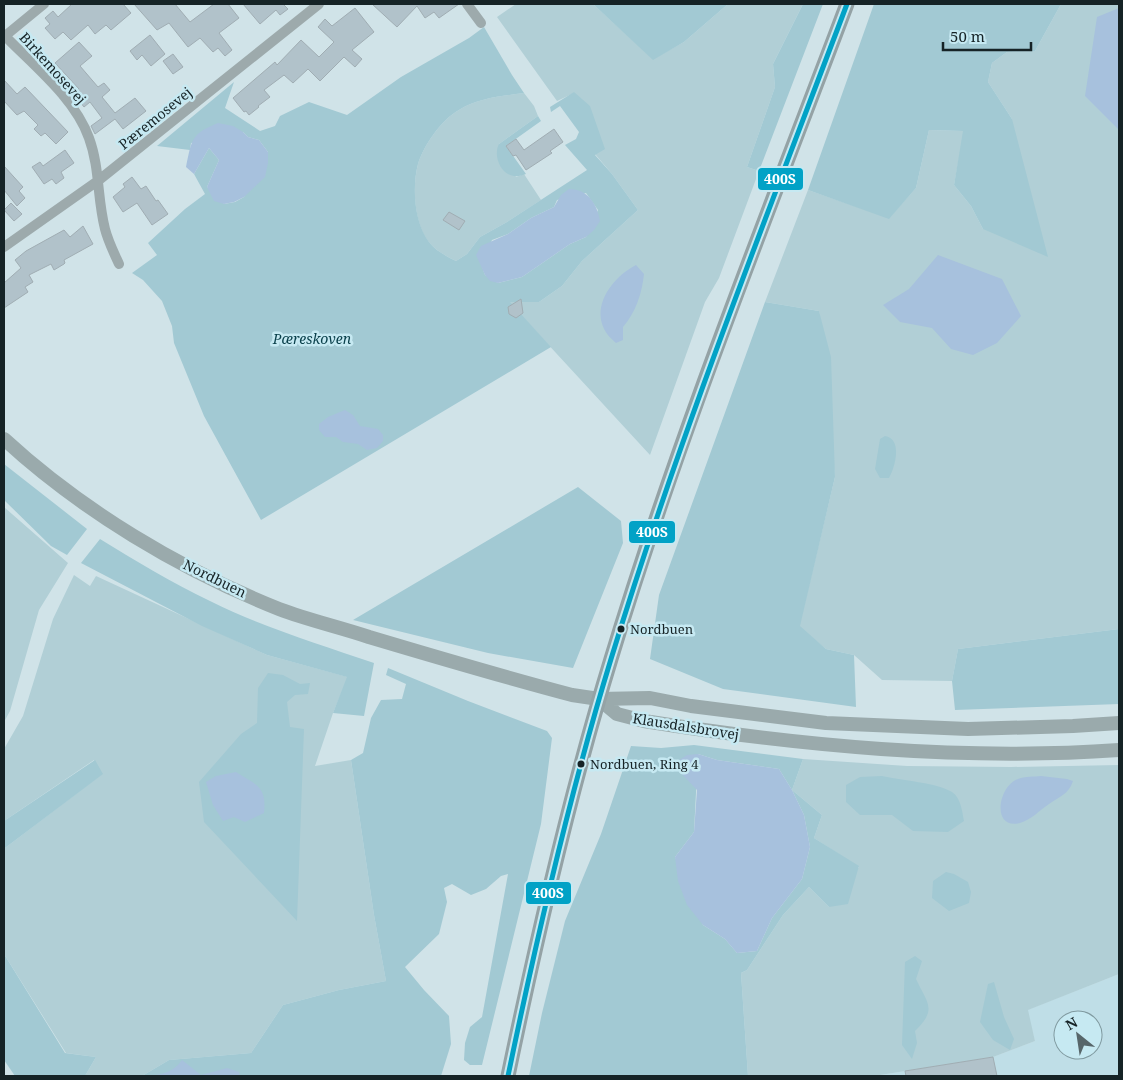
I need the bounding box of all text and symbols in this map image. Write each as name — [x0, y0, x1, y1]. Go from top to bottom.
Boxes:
scale bar — [943, 20, 1030, 52]
text: 50 m — [950, 26, 985, 46]
street label: Birkemosevej — [16, 28, 90, 108]
street label: Pæremosevej — [114, 83, 196, 153]
line badge: 400S — [757, 167, 804, 191]
text: 400S — [764, 169, 796, 188]
park label: Pæreskoven — [272, 329, 352, 348]
line badge: 400S — [628, 520, 676, 544]
text: 400S — [636, 522, 668, 541]
street label: Nordbuen — [180, 555, 250, 601]
place label: Nordbuen — [630, 620, 694, 638]
marker: Nordbuen — [616, 624, 626, 634]
street label: Klausdalsbrovej — [631, 708, 741, 744]
place label: Nordbuen, Ring 4 — [590, 755, 699, 773]
marker: Nordbuen, Ring 4 — [576, 759, 586, 769]
line badge: 400S — [525, 881, 572, 905]
text: 400S — [532, 883, 564, 902]
north arrow — [1053, 1010, 1103, 1060]
text: N — [1062, 1012, 1081, 1034]

